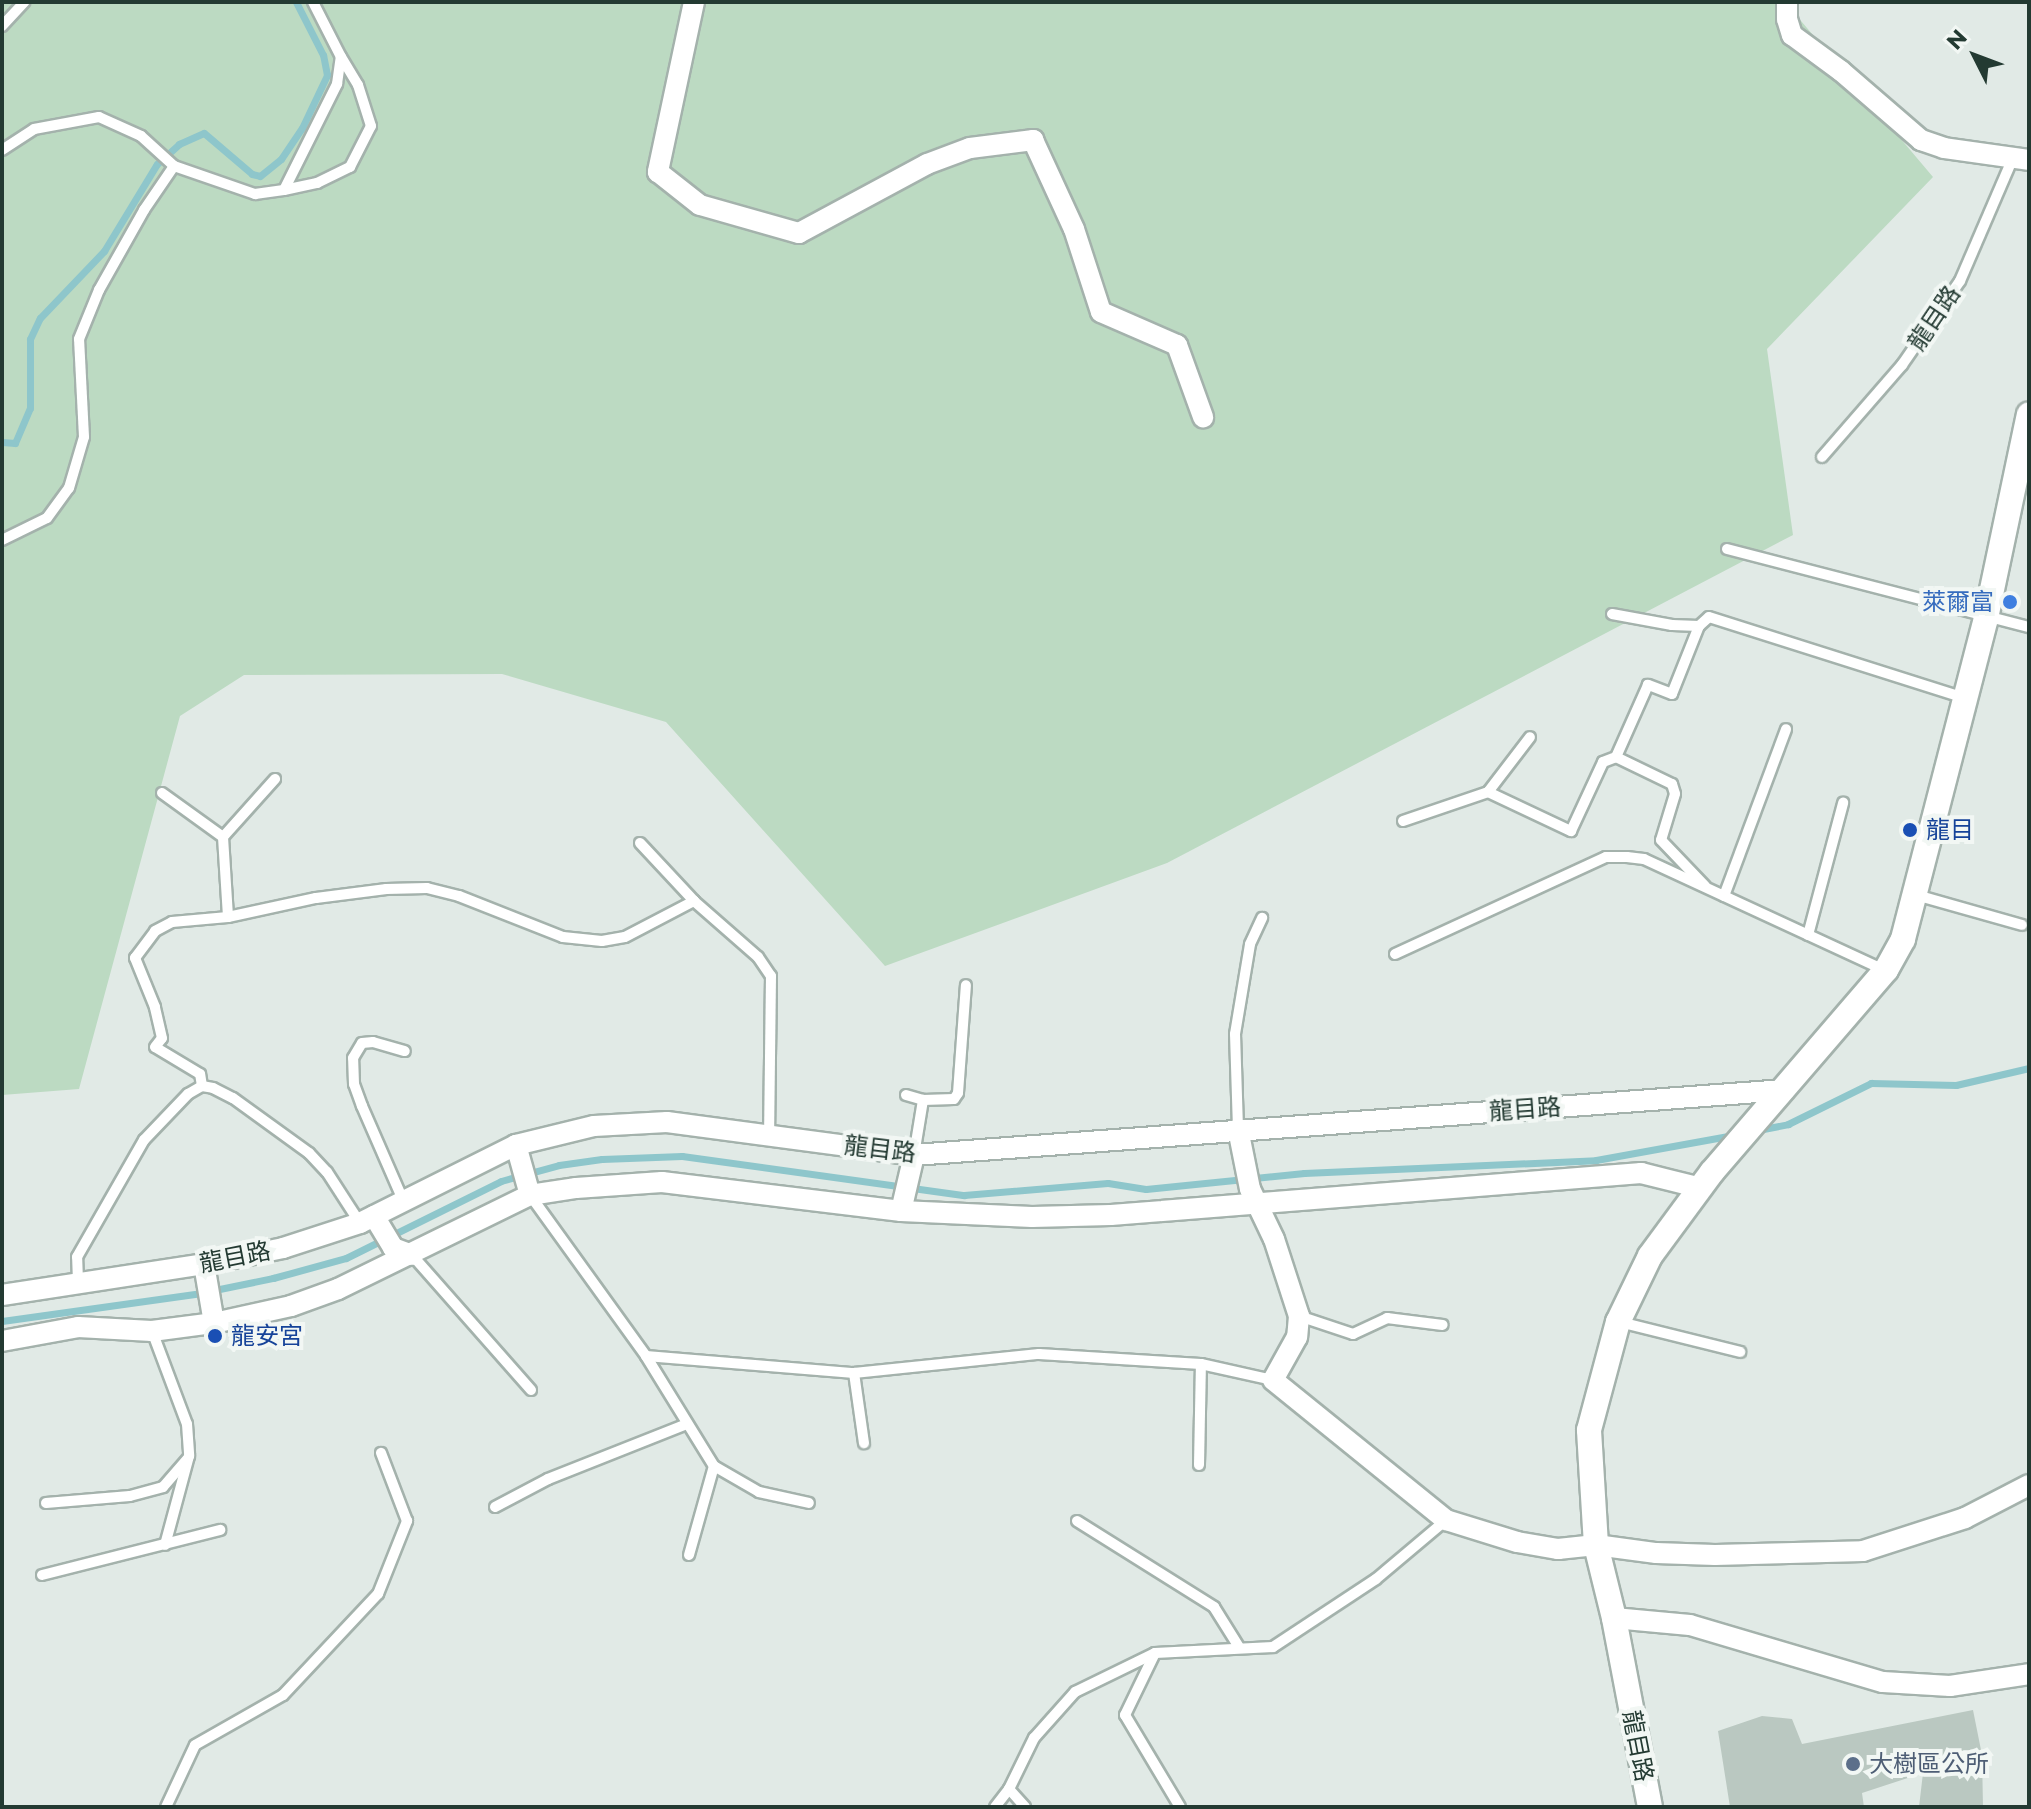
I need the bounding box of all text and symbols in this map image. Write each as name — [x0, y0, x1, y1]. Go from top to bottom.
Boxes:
north arrow — [1935, 16, 2015, 96]
text: N — [1941, 24, 1973, 55]
street label: 龍目路 — [1902, 280, 1966, 356]
place label: 萊爾富 — [1922, 588, 1994, 616]
marker: 萊爾富 — [2001, 593, 2019, 611]
place label: 龍目 — [1926, 816, 1974, 844]
marker: 龍目 — [1901, 821, 1919, 839]
street label: 龍目路 — [1488, 1092, 1562, 1126]
street label: 龍目路 — [843, 1130, 917, 1168]
street label: 龍目路 — [197, 1236, 273, 1278]
place label: 龍安宮 — [231, 1322, 303, 1350]
marker: 龍安宮 — [206, 1327, 224, 1345]
street label: 龍目路 — [1617, 1708, 1659, 1784]
place label: 大樹區公所 — [1869, 1750, 1989, 1778]
marker: 大樹區公所 — [1844, 1755, 1862, 1773]

